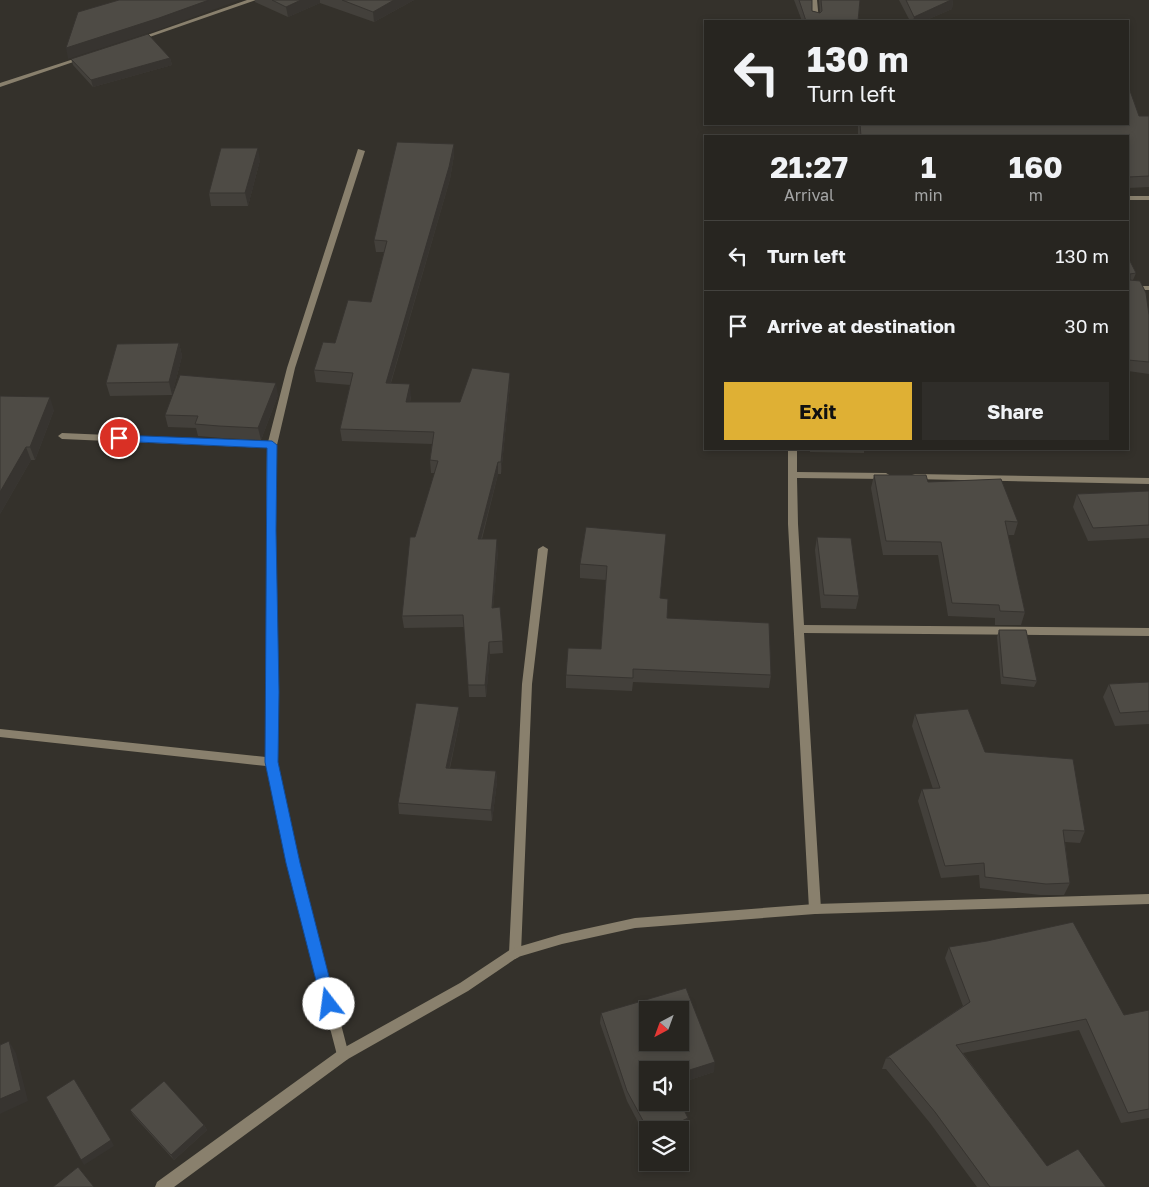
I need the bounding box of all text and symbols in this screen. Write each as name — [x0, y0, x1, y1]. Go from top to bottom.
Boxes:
text: 130 m — [807, 38, 909, 80]
icon: left — [724, 40, 789, 105]
text: Turn left — [807, 80, 896, 107]
text: 21:27 — [770, 149, 848, 185]
text: 1 — [921, 149, 936, 185]
text: 160 — [1009, 149, 1063, 185]
text: Arrival — [784, 185, 834, 205]
text: min — [914, 185, 943, 205]
text: m — [1029, 185, 1043, 205]
icon: left — [724, 242, 752, 270]
text: Turn left — [767, 244, 846, 267]
text: 130 m — [1055, 244, 1109, 267]
icon: arrive — [724, 312, 752, 340]
text: Arrive at destination — [767, 314, 955, 337]
text: 30 m — [1065, 314, 1109, 337]
button: Exit — [724, 382, 912, 440]
button: Share — [922, 382, 1109, 440]
pin — [98, 417, 140, 459]
icon: arrive — [105, 424, 133, 452]
position arrow — [302, 977, 354, 1029]
north arrow — [639, 1001, 689, 1051]
map controls — [639, 1001, 689, 1171]
button: sound — [639, 1061, 689, 1111]
button: layers — [639, 1121, 689, 1171]

